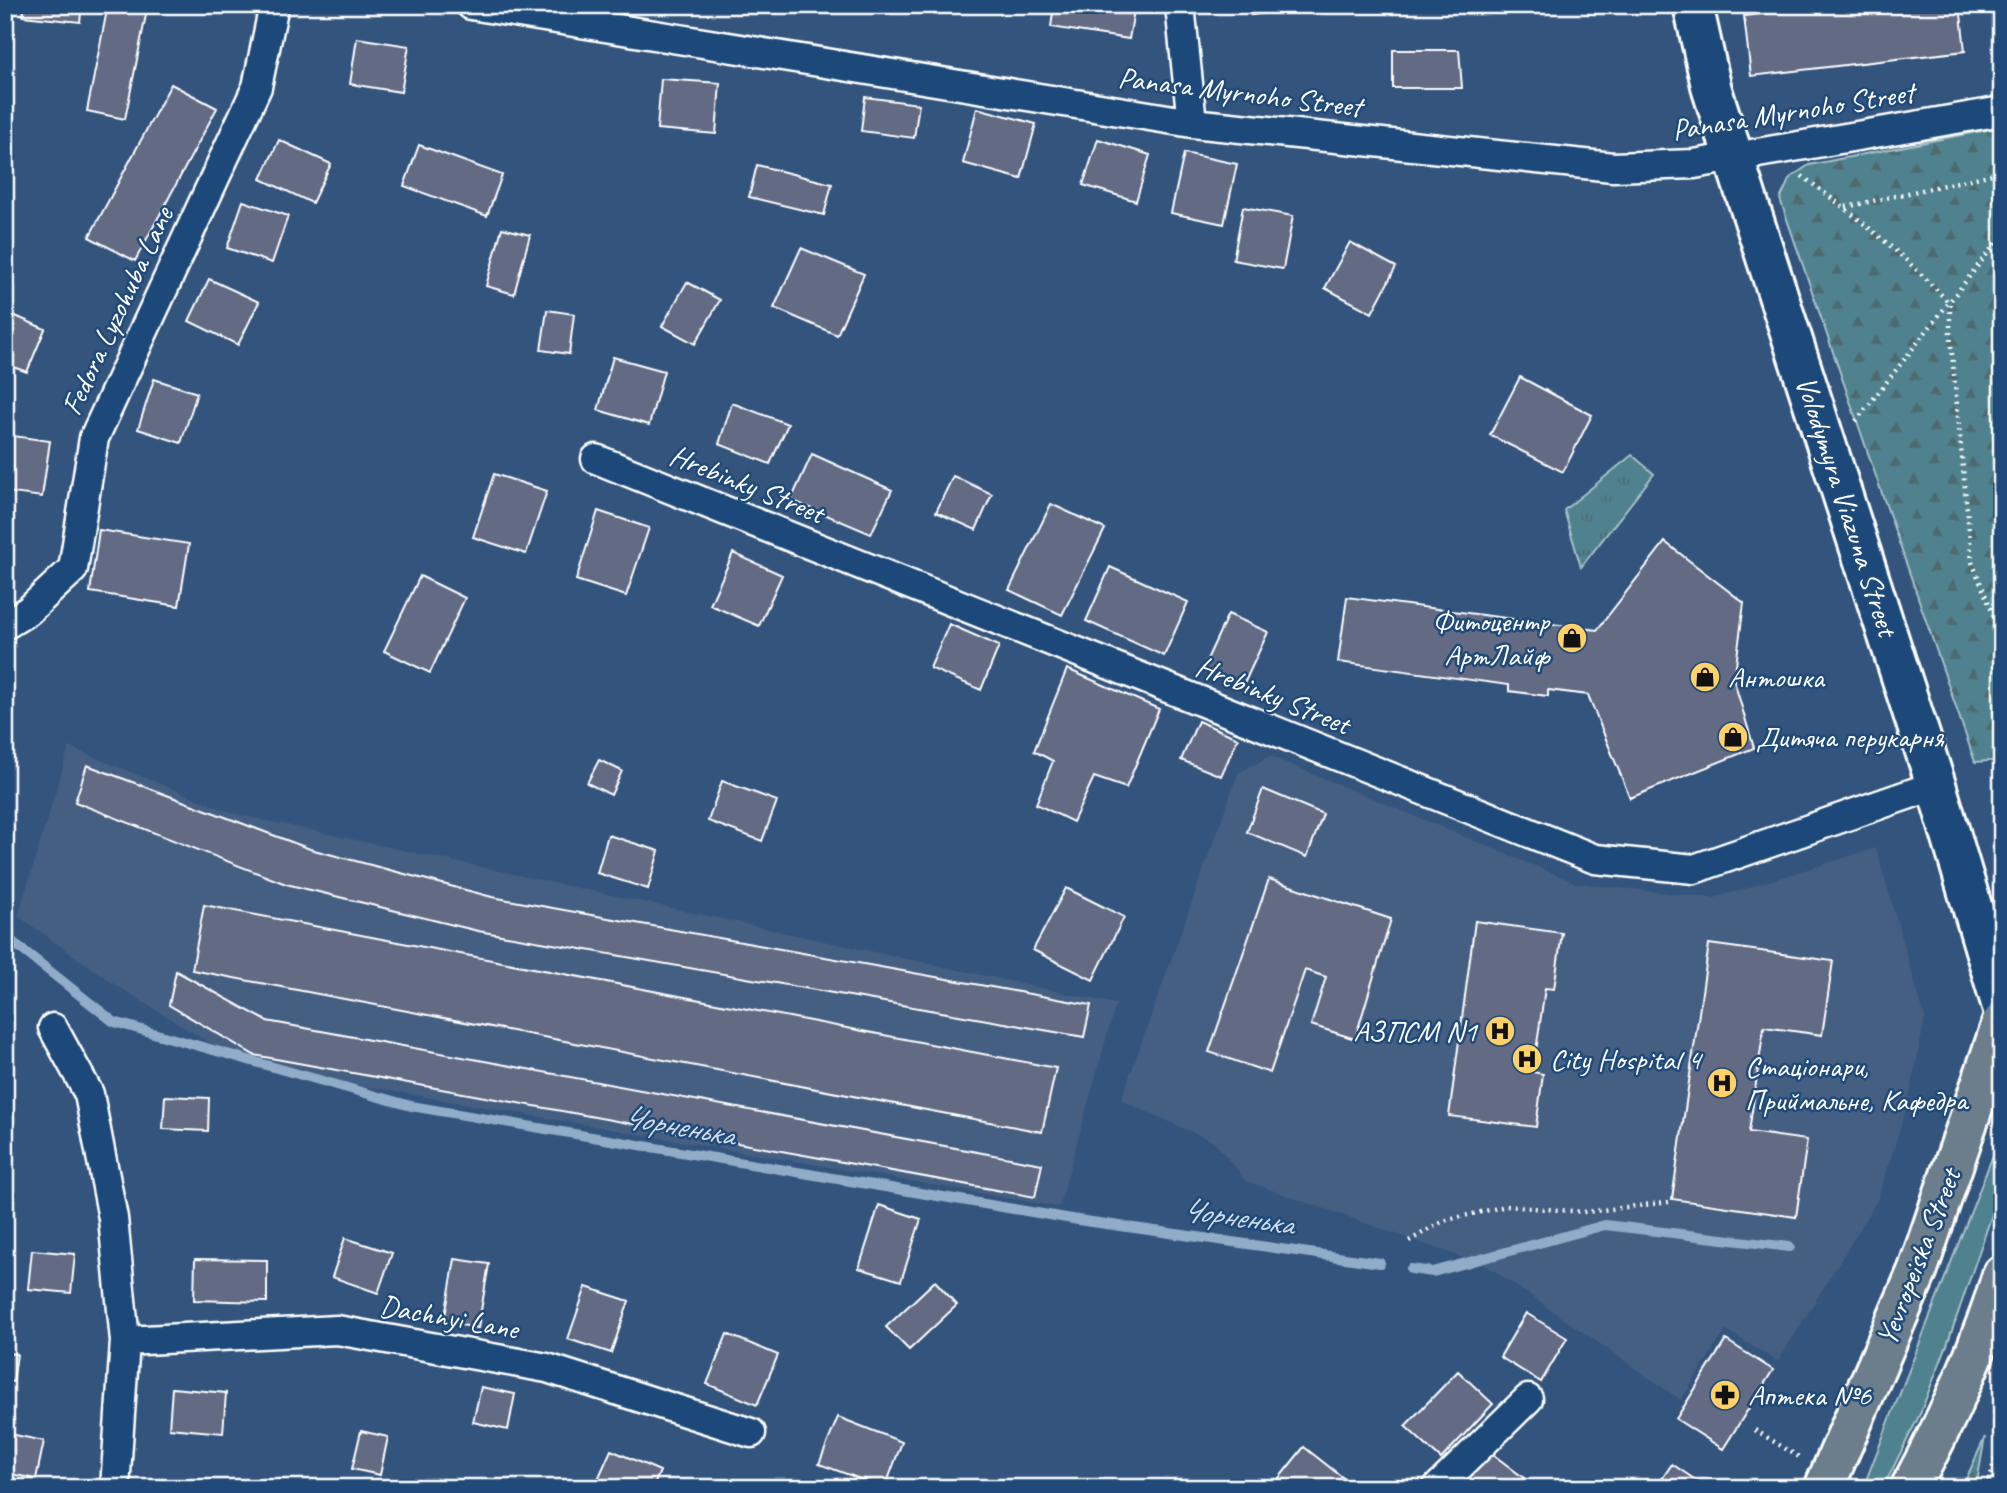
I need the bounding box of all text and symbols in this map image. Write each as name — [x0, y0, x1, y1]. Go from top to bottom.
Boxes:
street label: Panasa Myrnoho Street — [1116, 58, 1368, 126]
street label: Panasa Myrnoho Street — [1669, 72, 1921, 149]
street label: Fedora Lyzohuba Lane — [52, 199, 183, 421]
street label: Volodymyra Viazuna Street — [1787, 371, 1908, 644]
street label: Hrebinky Street — [664, 436, 832, 533]
place label: Фитоцентр АртЛайф — [1432, 602, 1552, 674]
shop icon: Фитоцентр АртЛайф — [1555, 621, 1589, 655]
street label: Hrebinky Street — [1190, 647, 1358, 744]
place label: Антошка — [1728, 658, 1826, 696]
shop icon: Антошка — [1688, 660, 1722, 694]
place label: Дитяча перукарня — [1756, 718, 1945, 756]
shop icon: Дитяча перукарня — [1716, 720, 1750, 754]
place label: АЗПСМ N1 — [1353, 1012, 1478, 1050]
hospital icon: АЗПСМ N1 — [1483, 1014, 1517, 1048]
place label: City Hospital 4 — [1550, 1040, 1703, 1078]
hospital icon: City Hospital 4 — [1510, 1042, 1544, 1076]
place label: Стаціонари, Приймальне, Кафедра — [1745, 1047, 1970, 1119]
hospital icon: Стаціонари, Приймальне, Кафедра — [1705, 1066, 1739, 1100]
water label: Чорненька — [620, 1096, 741, 1156]
street label: Yevropeiska Street — [1867, 1160, 1970, 1351]
water label: Чорненька — [1180, 1188, 1300, 1245]
street label: Dachnyi Lane — [377, 1286, 523, 1348]
place label: Аптека №6 — [1748, 1376, 1873, 1414]
pharmacy icon: Аптека №6 — [1708, 1378, 1742, 1412]

